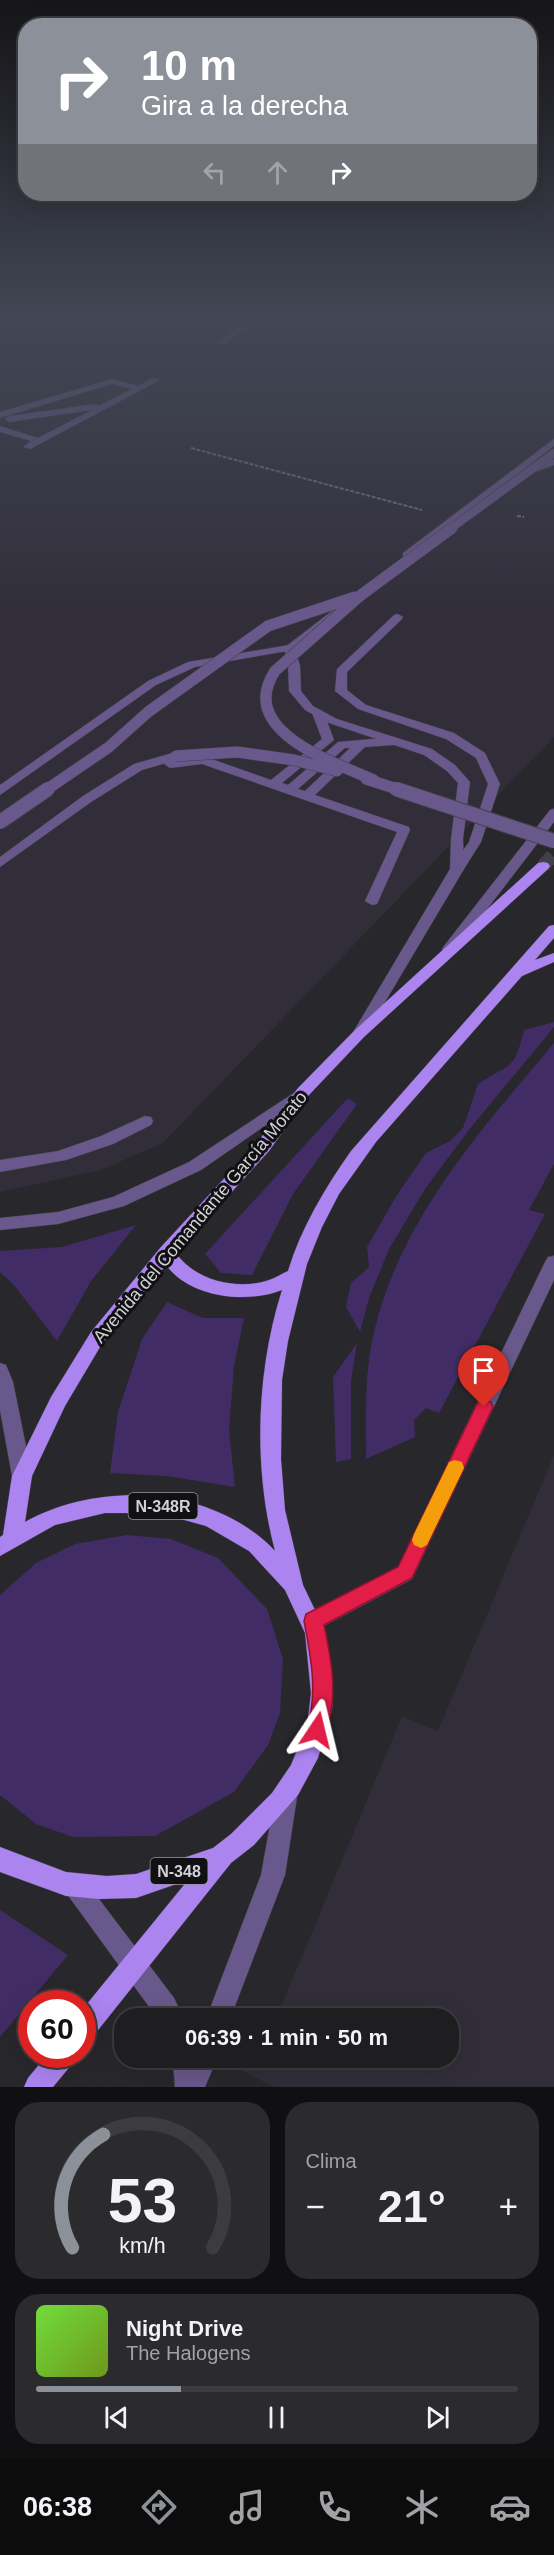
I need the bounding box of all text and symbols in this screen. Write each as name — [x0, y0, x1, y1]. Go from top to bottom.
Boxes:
icon: right — [42, 42, 120, 120]
text: 10 m — [141, 42, 237, 89]
text: Gira a la derecha — [141, 91, 348, 121]
icon: left — [198, 156, 231, 189]
icon: ahead — [261, 156, 294, 189]
icon: right — [324, 156, 357, 189]
street label: Avenida del Comandante García Morato — [89, 1087, 311, 1347]
pin — [458, 1345, 509, 1407]
icon: arrive — [467, 1354, 500, 1387]
road number: N-348R — [128, 1493, 198, 1519]
position arrow — [285, 1698, 349, 1762]
road number: N-348 — [150, 1858, 207, 1884]
speed limit sign: 60 — [18, 1990, 96, 2068]
text: 06:39 · 1 min · 50 m — [185, 2025, 388, 2050]
text: Clima — [306, 2150, 357, 2172]
text: 53 — [108, 2166, 177, 2235]
text: 21° — [378, 2181, 446, 2232]
text: − — [306, 2188, 325, 2225]
text: + — [499, 2188, 518, 2225]
text: km/h — [119, 2234, 165, 2258]
text: Night Drive — [126, 2316, 243, 2341]
text: The Halogens — [126, 2342, 251, 2364]
icon: previous — [100, 2401, 133, 2434]
icon: pause — [260, 2401, 293, 2434]
icon: next — [421, 2401, 454, 2434]
icon: directions — [138, 2486, 180, 2528]
icon: music — [226, 2486, 268, 2528]
icon: phone — [313, 2486, 355, 2528]
icon: climate — [401, 2486, 443, 2528]
icon: car — [489, 2486, 531, 2528]
text: 06:38 — [23, 2492, 92, 2522]

